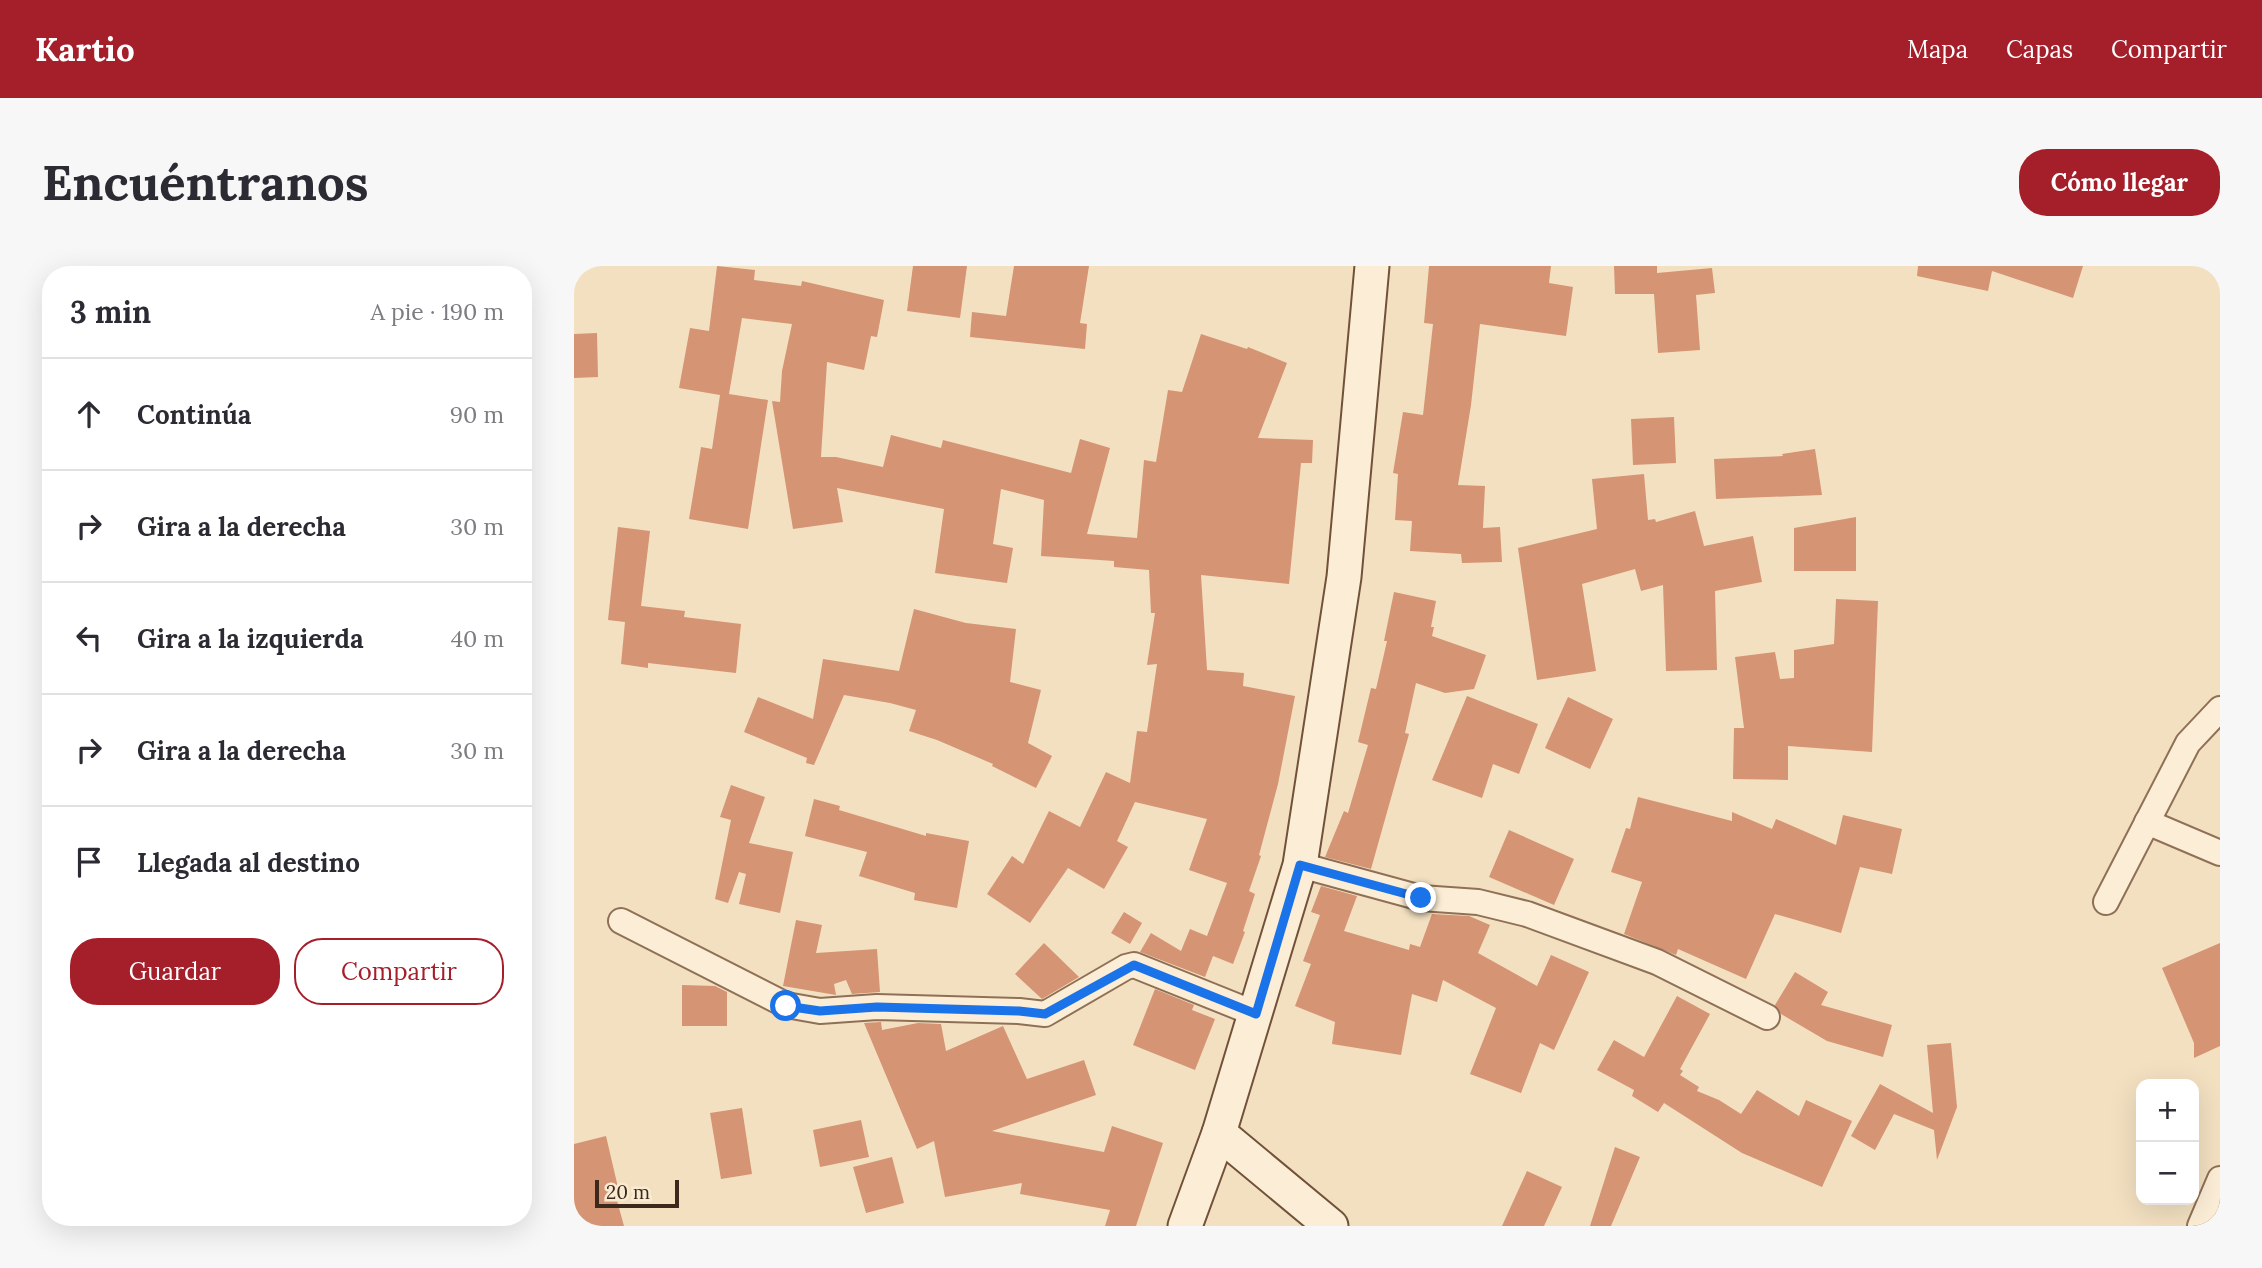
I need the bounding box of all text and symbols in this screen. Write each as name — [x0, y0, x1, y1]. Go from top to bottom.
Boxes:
text: Kartio — [35, 28, 135, 70]
text: Mapa — [1907, 34, 1968, 65]
text: Capas — [2006, 34, 2073, 65]
text: Compartir — [2111, 34, 2227, 65]
button: Cómo llegar — [2019, 149, 2220, 216]
text: Encuéntranos — [42, 151, 369, 213]
text: 3 min — [70, 293, 151, 331]
text: A pie · 190 m — [370, 297, 504, 326]
icon: ahead — [70, 395, 108, 433]
text: Continúa — [137, 398, 251, 431]
text: 90 m — [450, 400, 504, 429]
icon: right — [70, 507, 108, 545]
text: Gira a la derecha — [137, 510, 346, 543]
text: 30 m — [450, 512, 504, 541]
icon: left — [70, 619, 108, 657]
text: Gira a la izquierda — [137, 622, 364, 655]
text: 40 m — [451, 624, 504, 653]
icon: right — [70, 731, 108, 769]
text: Gira a la derecha — [137, 734, 346, 767]
text: 30 m — [450, 736, 504, 765]
icon: arrive — [70, 843, 108, 881]
text: Llegada al destino — [137, 846, 360, 879]
route end — [1405, 882, 1436, 913]
button: Guardar — [70, 938, 280, 1005]
button: Compartir — [294, 938, 504, 1005]
route start — [770, 990, 801, 1021]
map controls — [2136, 1079, 2199, 1205]
button: + — [2136, 1079, 2199, 1142]
button: − — [2136, 1142, 2199, 1205]
scale bar — [595, 1177, 679, 1209]
text: 20 m — [606, 1180, 650, 1204]

